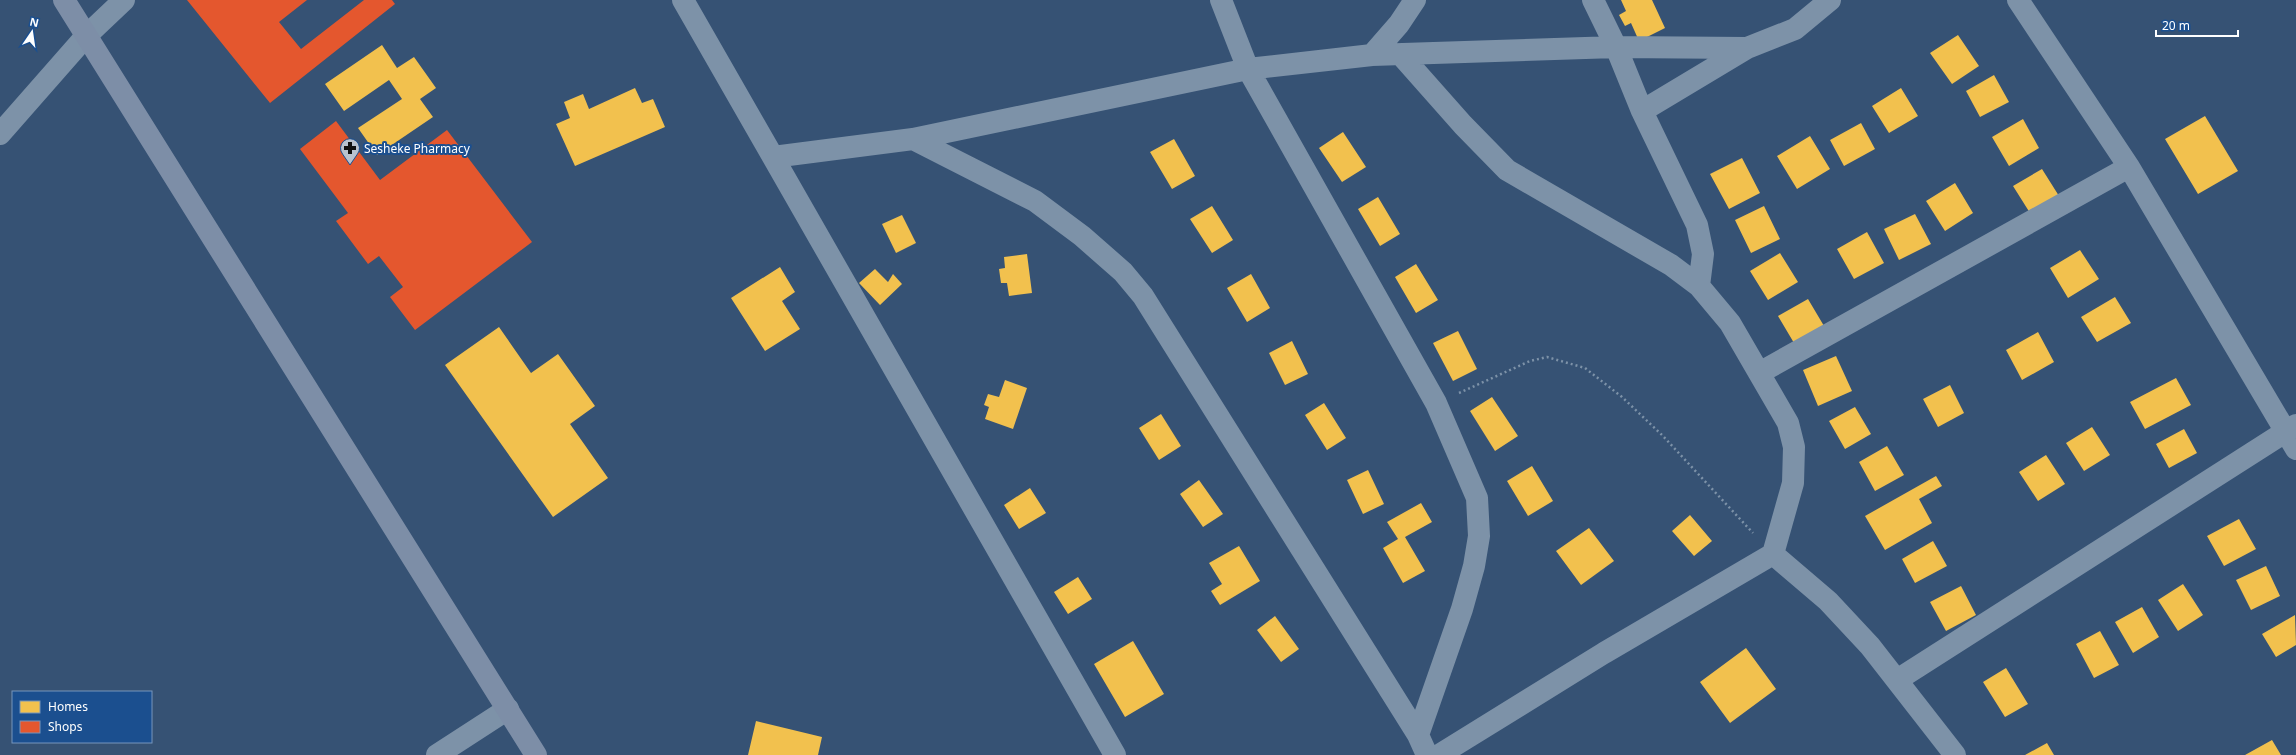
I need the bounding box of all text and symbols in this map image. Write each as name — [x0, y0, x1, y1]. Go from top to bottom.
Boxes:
north arrow — [12, 12, 52, 52]
scale bar — [2156, 12, 2238, 38]
text: N — [28, 13, 40, 30]
text: 20 m — [2162, 17, 2190, 34]
pharmacy icon: Sesheke Pharmacy — [339, 137, 361, 165]
place label: Sesheke Pharmacy — [364, 140, 471, 157]
legend — [12, 691, 152, 743]
text: Homes — [48, 698, 88, 715]
text: Shops — [48, 718, 83, 735]

